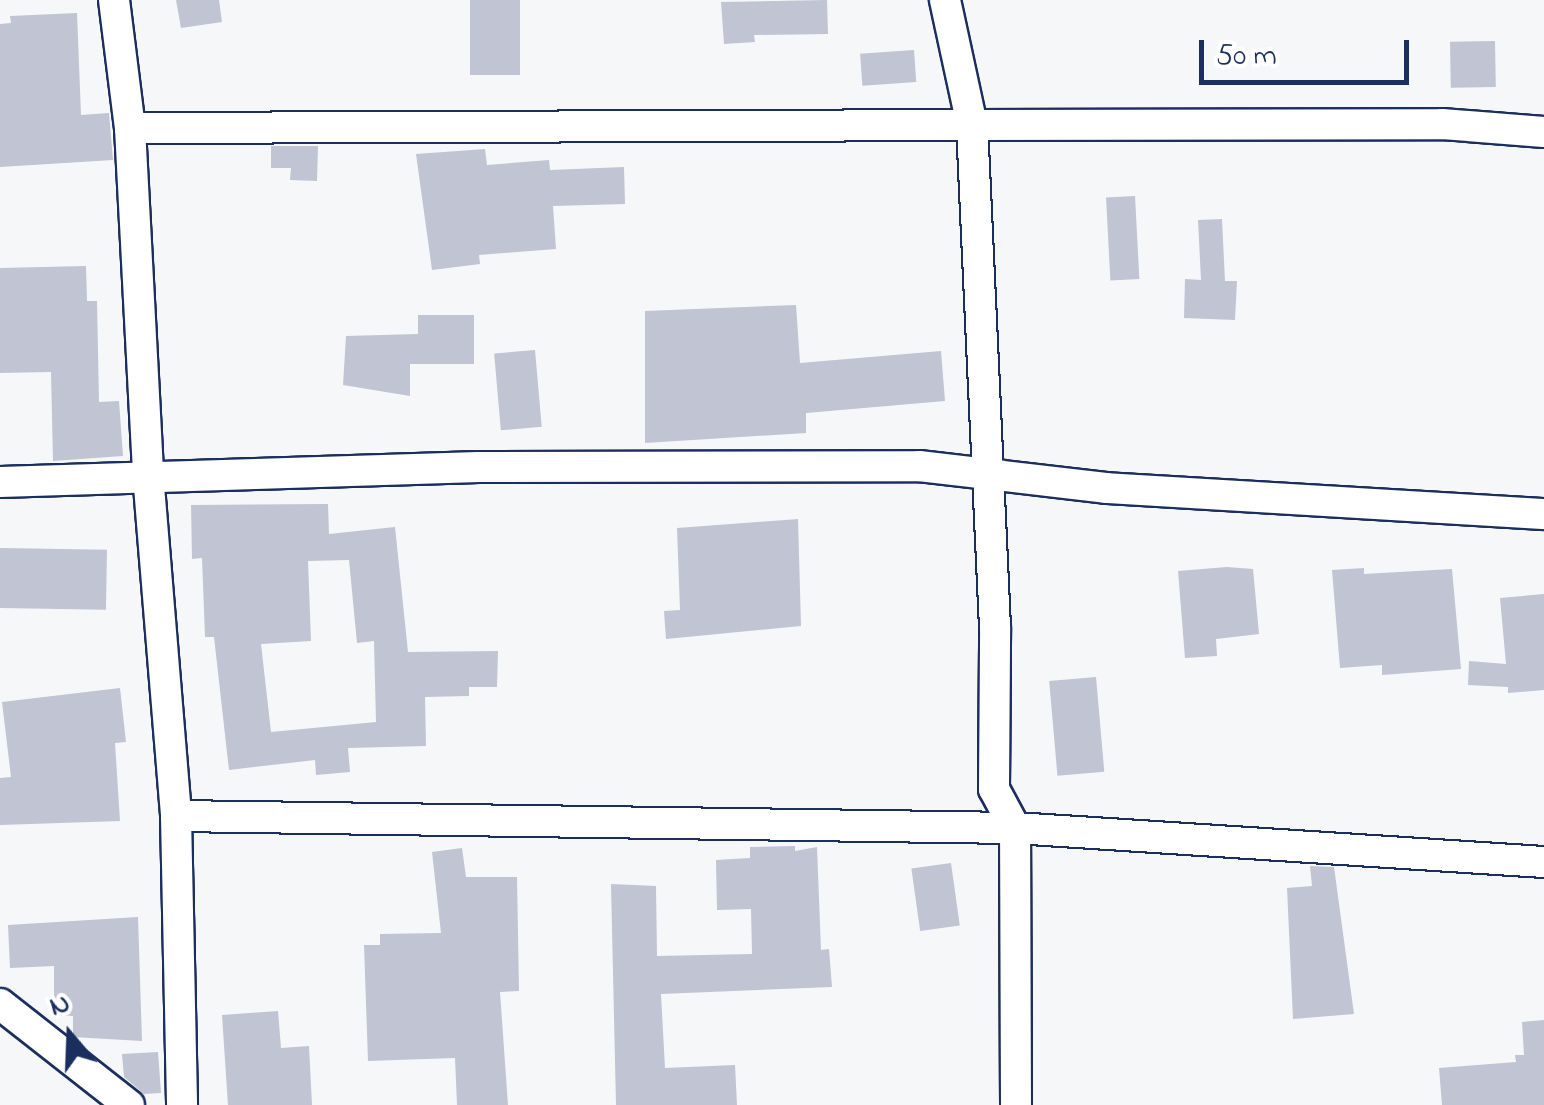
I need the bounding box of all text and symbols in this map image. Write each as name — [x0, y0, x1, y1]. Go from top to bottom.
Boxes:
scale bar — [1204, 20, 1414, 82]
text: 50 m — [1216, 35, 1277, 79]
text: N — [44, 984, 76, 1029]
north arrow — [20, 985, 120, 1085]

